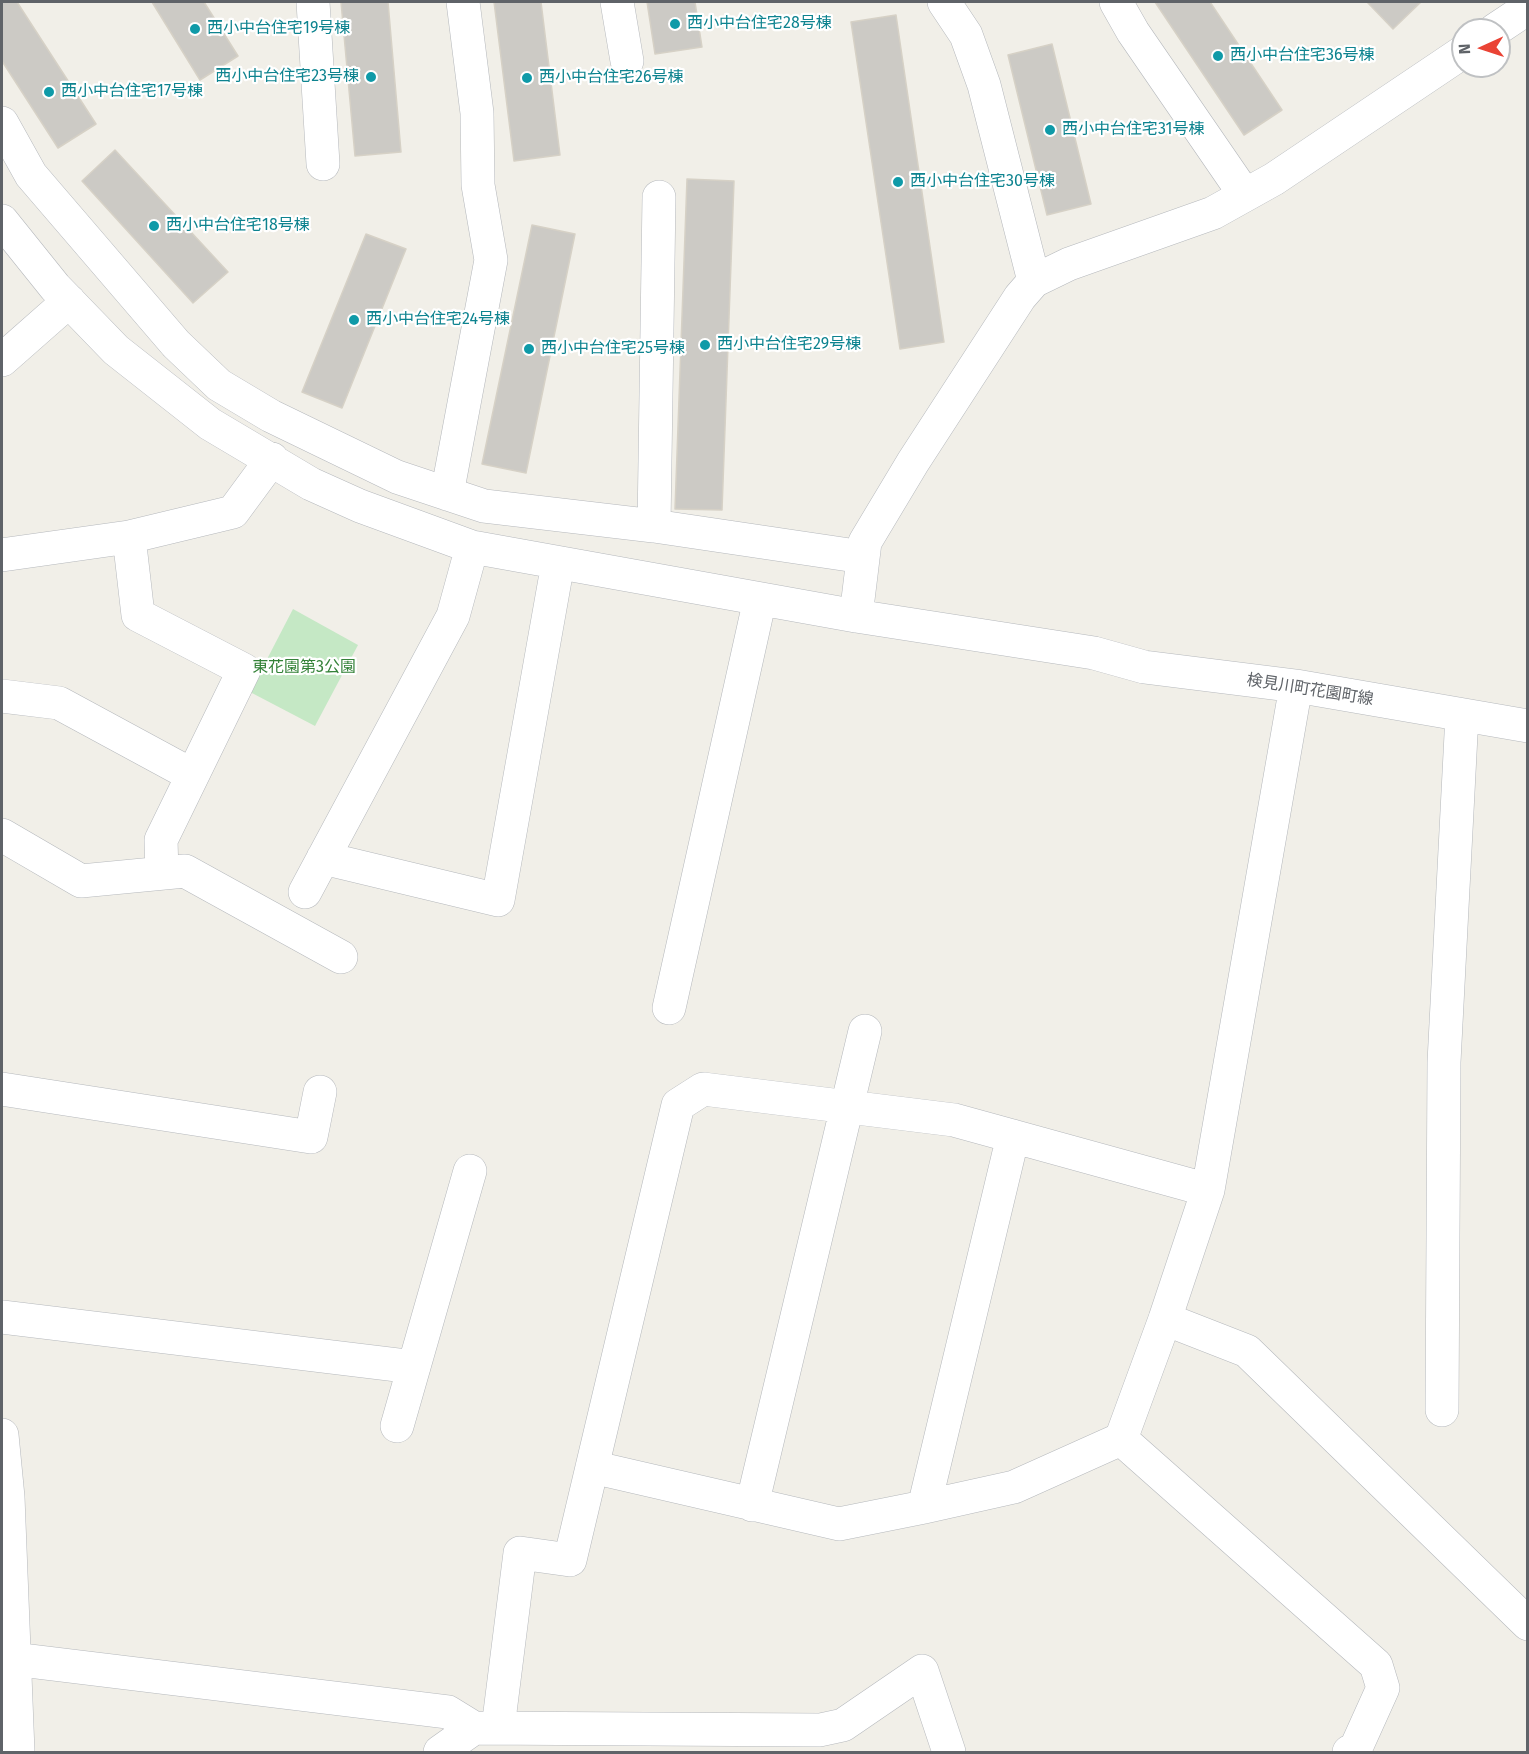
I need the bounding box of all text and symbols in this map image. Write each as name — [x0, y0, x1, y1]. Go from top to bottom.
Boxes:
place label: 西小中台住宅28号棟 — [687, 14, 832, 34]
marker: 西小中台住宅28号棟 — [668, 17, 682, 31]
north arrow — [1451, 18, 1511, 78]
place label: 西小中台住宅19号棟 — [207, 19, 350, 39]
marker: 西小中台住宅19号棟 — [188, 22, 202, 36]
text: N — [1455, 43, 1474, 55]
place label: 西小中台住宅36号棟 — [1230, 46, 1375, 66]
marker: 西小中台住宅36号棟 — [1211, 49, 1225, 63]
place label: 西小中台住宅23号棟 — [215, 67, 359, 87]
place label: 西小中台住宅26号棟 — [539, 68, 683, 88]
marker: 西小中台住宅23号棟 — [364, 70, 378, 84]
marker: 西小中台住宅26号棟 — [520, 71, 534, 85]
place label: 西小中台住宅17号棟 — [61, 82, 203, 102]
marker: 西小中台住宅17号棟 — [42, 85, 56, 99]
place label: 西小中台住宅31号棟 — [1062, 120, 1205, 140]
marker: 西小中台住宅31号棟 — [1043, 123, 1057, 137]
place label: 西小中台住宅30号棟 — [910, 172, 1055, 192]
marker: 西小中台住宅30号棟 — [891, 175, 905, 189]
place label: 西小中台住宅18号棟 — [166, 216, 310, 236]
marker: 西小中台住宅18号棟 — [147, 219, 161, 233]
place label: 西小中台住宅24号棟 — [366, 310, 510, 330]
marker: 西小中台住宅24号棟 — [347, 313, 361, 327]
place label: 西小中台住宅29号棟 — [717, 335, 861, 355]
marker: 西小中台住宅29号棟 — [698, 338, 712, 352]
place label: 西小中台住宅25号棟 — [541, 339, 685, 359]
marker: 西小中台住宅25号棟 — [522, 342, 536, 356]
park label: 東花園第3公園 — [252, 658, 356, 678]
street label: 検見川町花園町線 — [1245, 671, 1375, 709]

